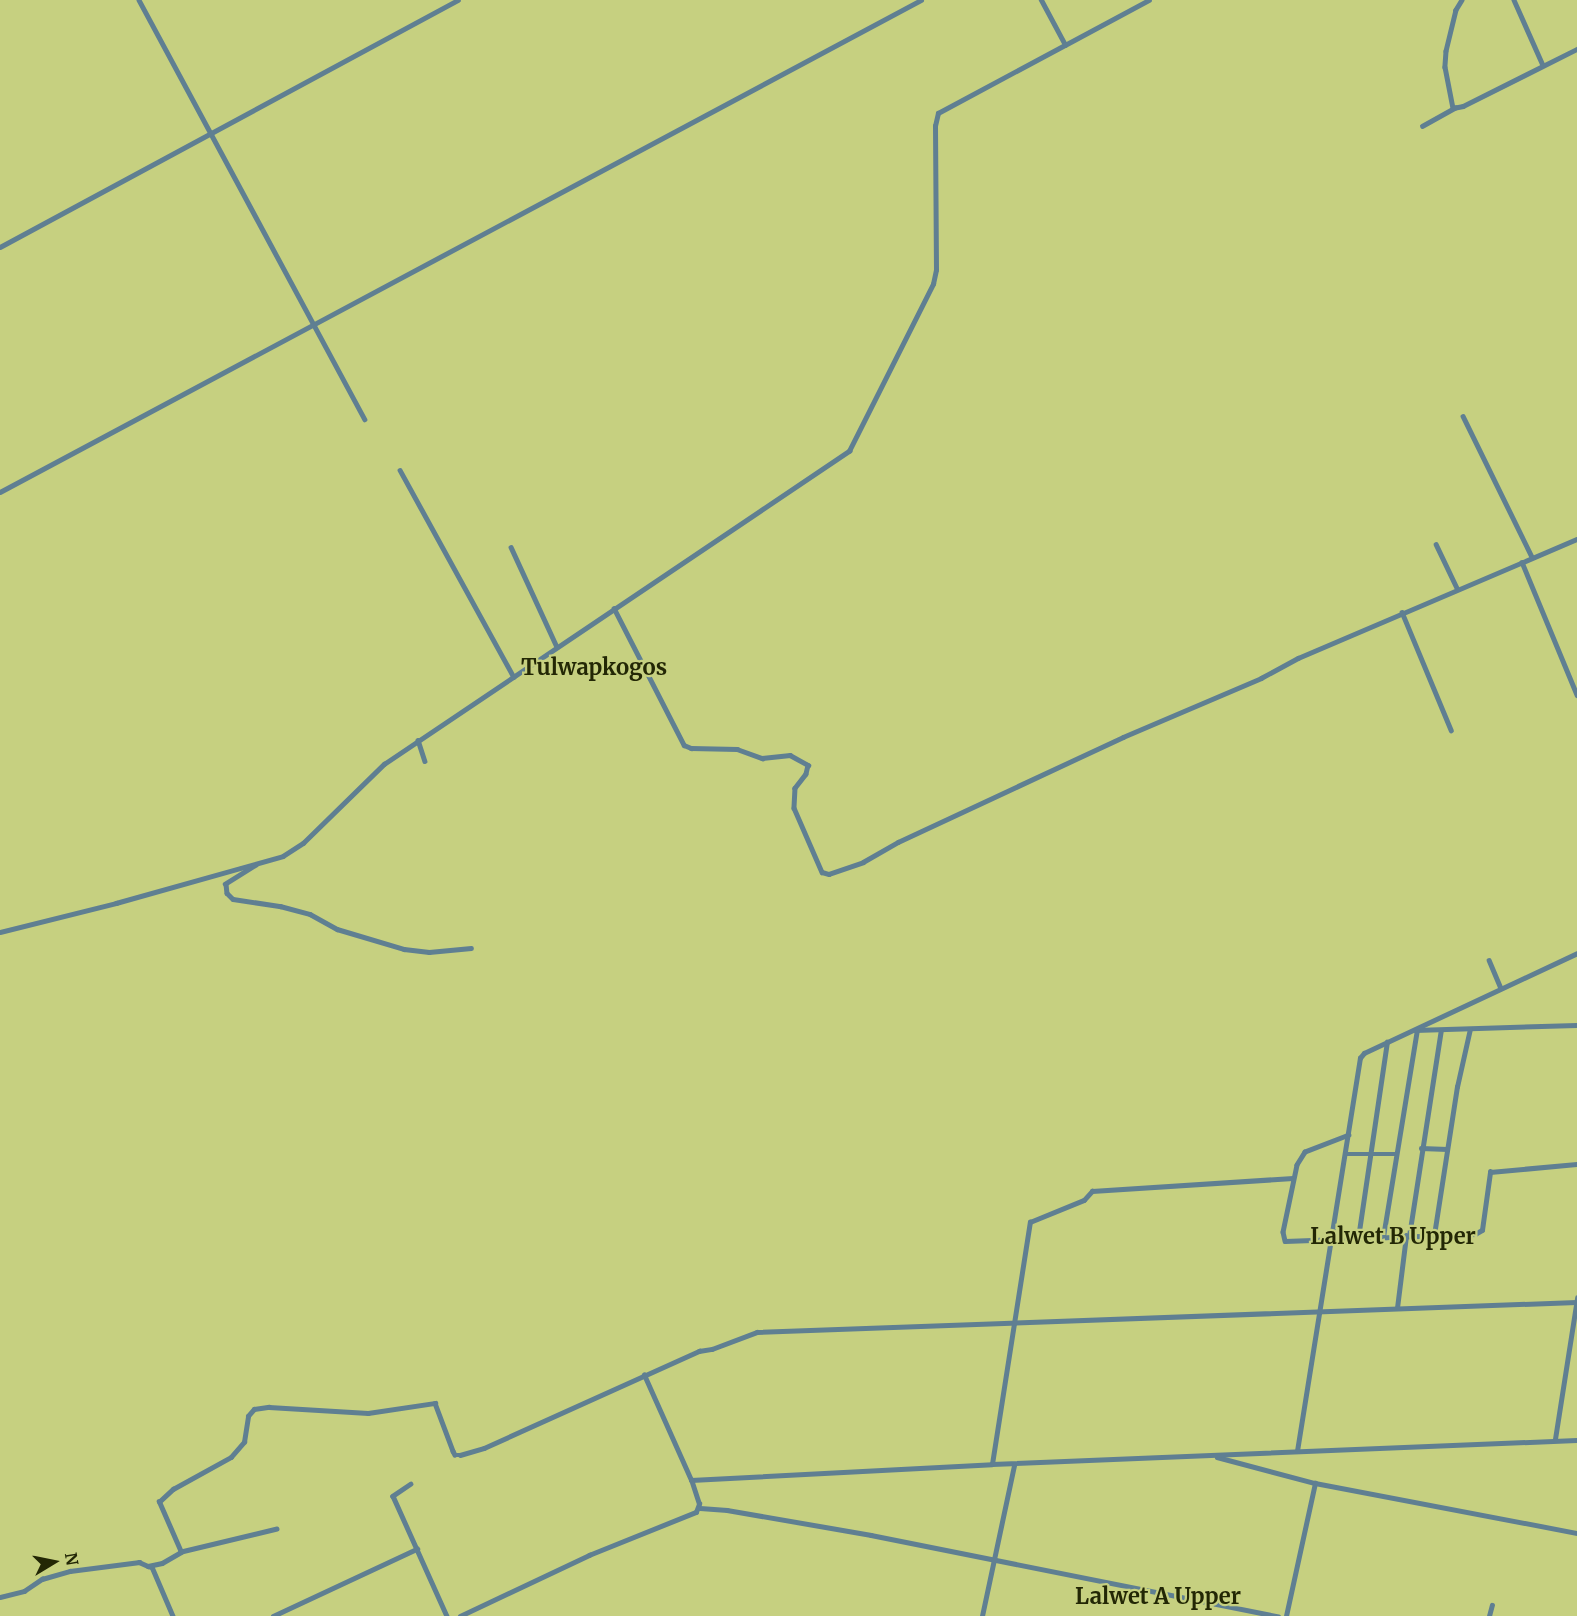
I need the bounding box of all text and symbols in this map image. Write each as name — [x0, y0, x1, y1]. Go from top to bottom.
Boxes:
district label: Tulwapkogos — [521, 655, 667, 681]
district label: Lalwet B Upper — [1310, 1224, 1476, 1250]
north arrow — [24, 1532, 84, 1592]
text: N — [61, 1551, 83, 1567]
district label: Lalwet A Upper — [1075, 1584, 1241, 1610]

